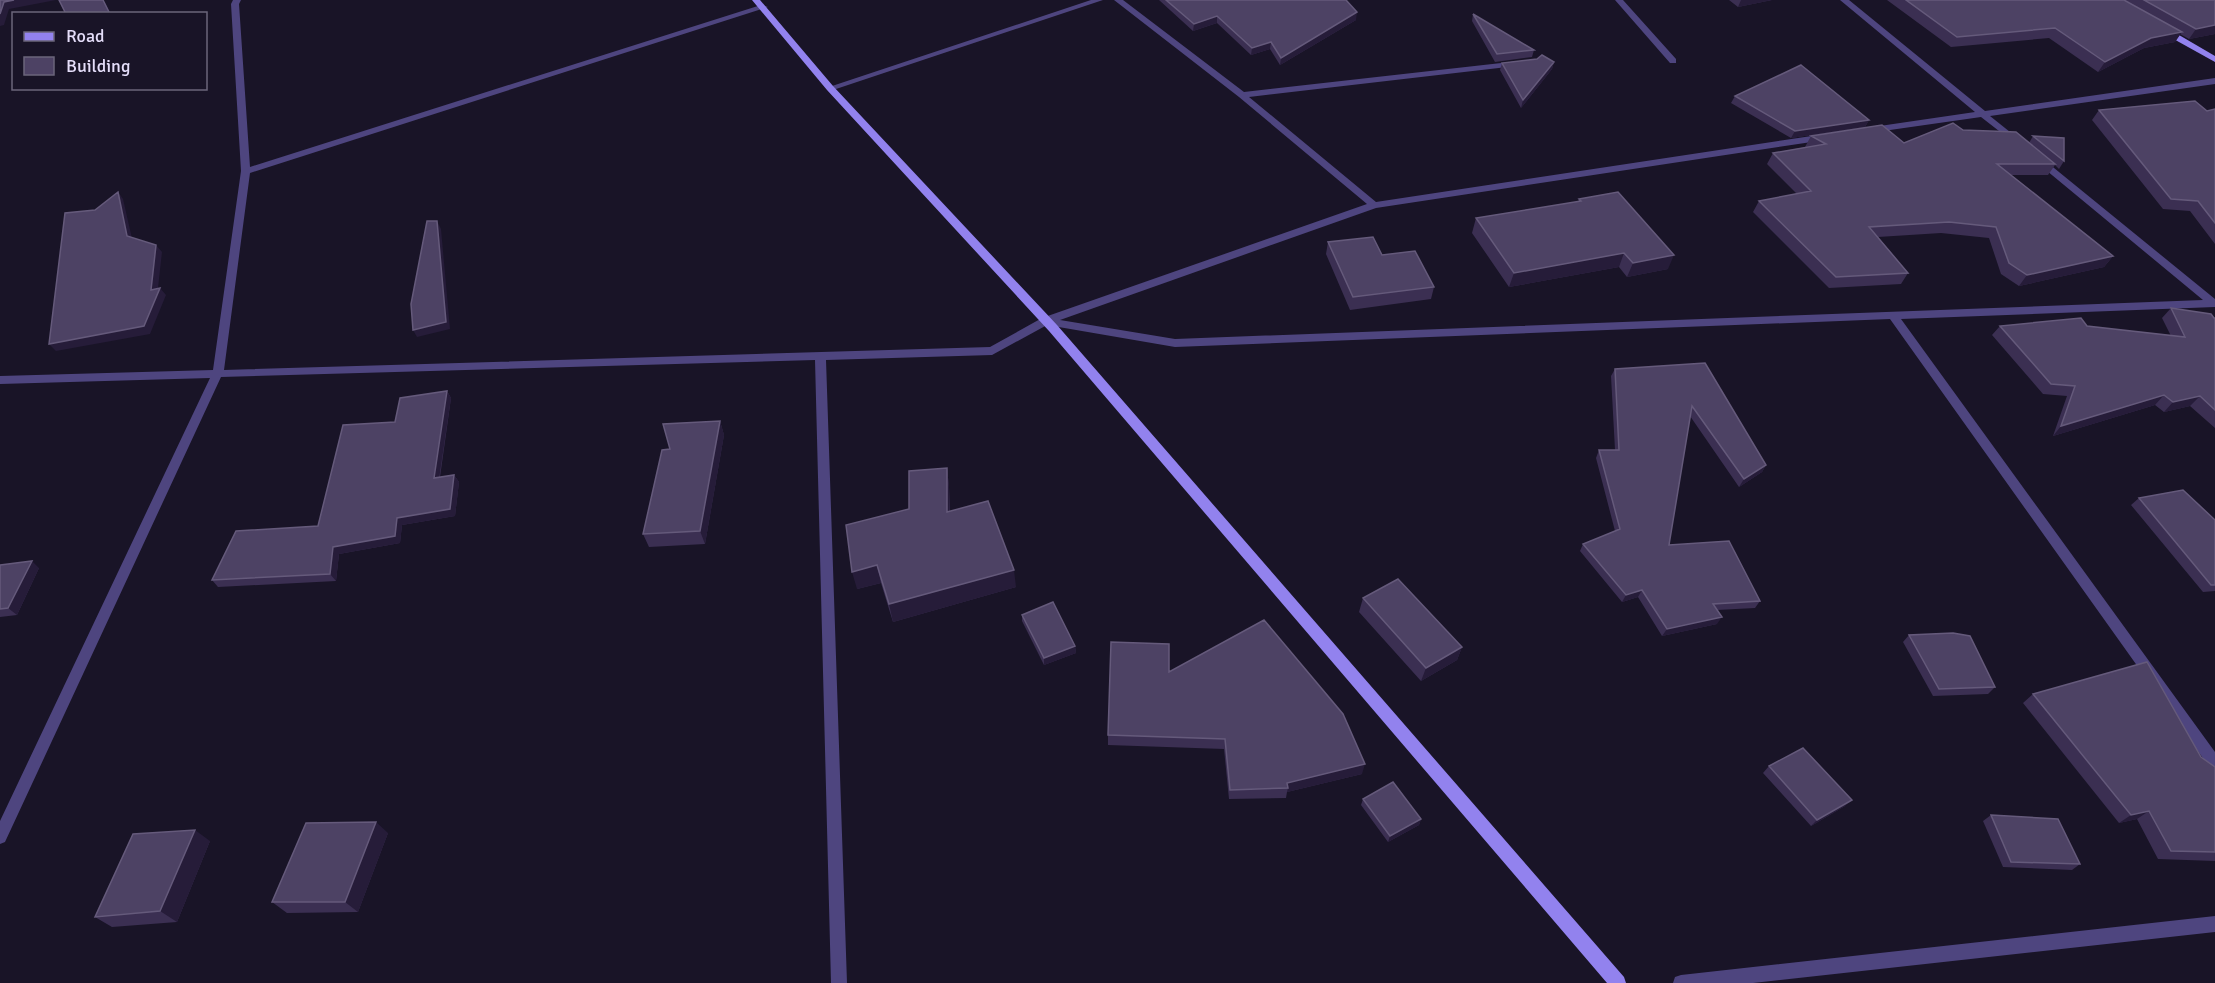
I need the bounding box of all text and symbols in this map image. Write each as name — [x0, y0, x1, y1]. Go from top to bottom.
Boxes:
legend — [12, 12, 207, 90]
text: Road — [66, 25, 105, 47]
text: Building — [66, 55, 130, 77]

